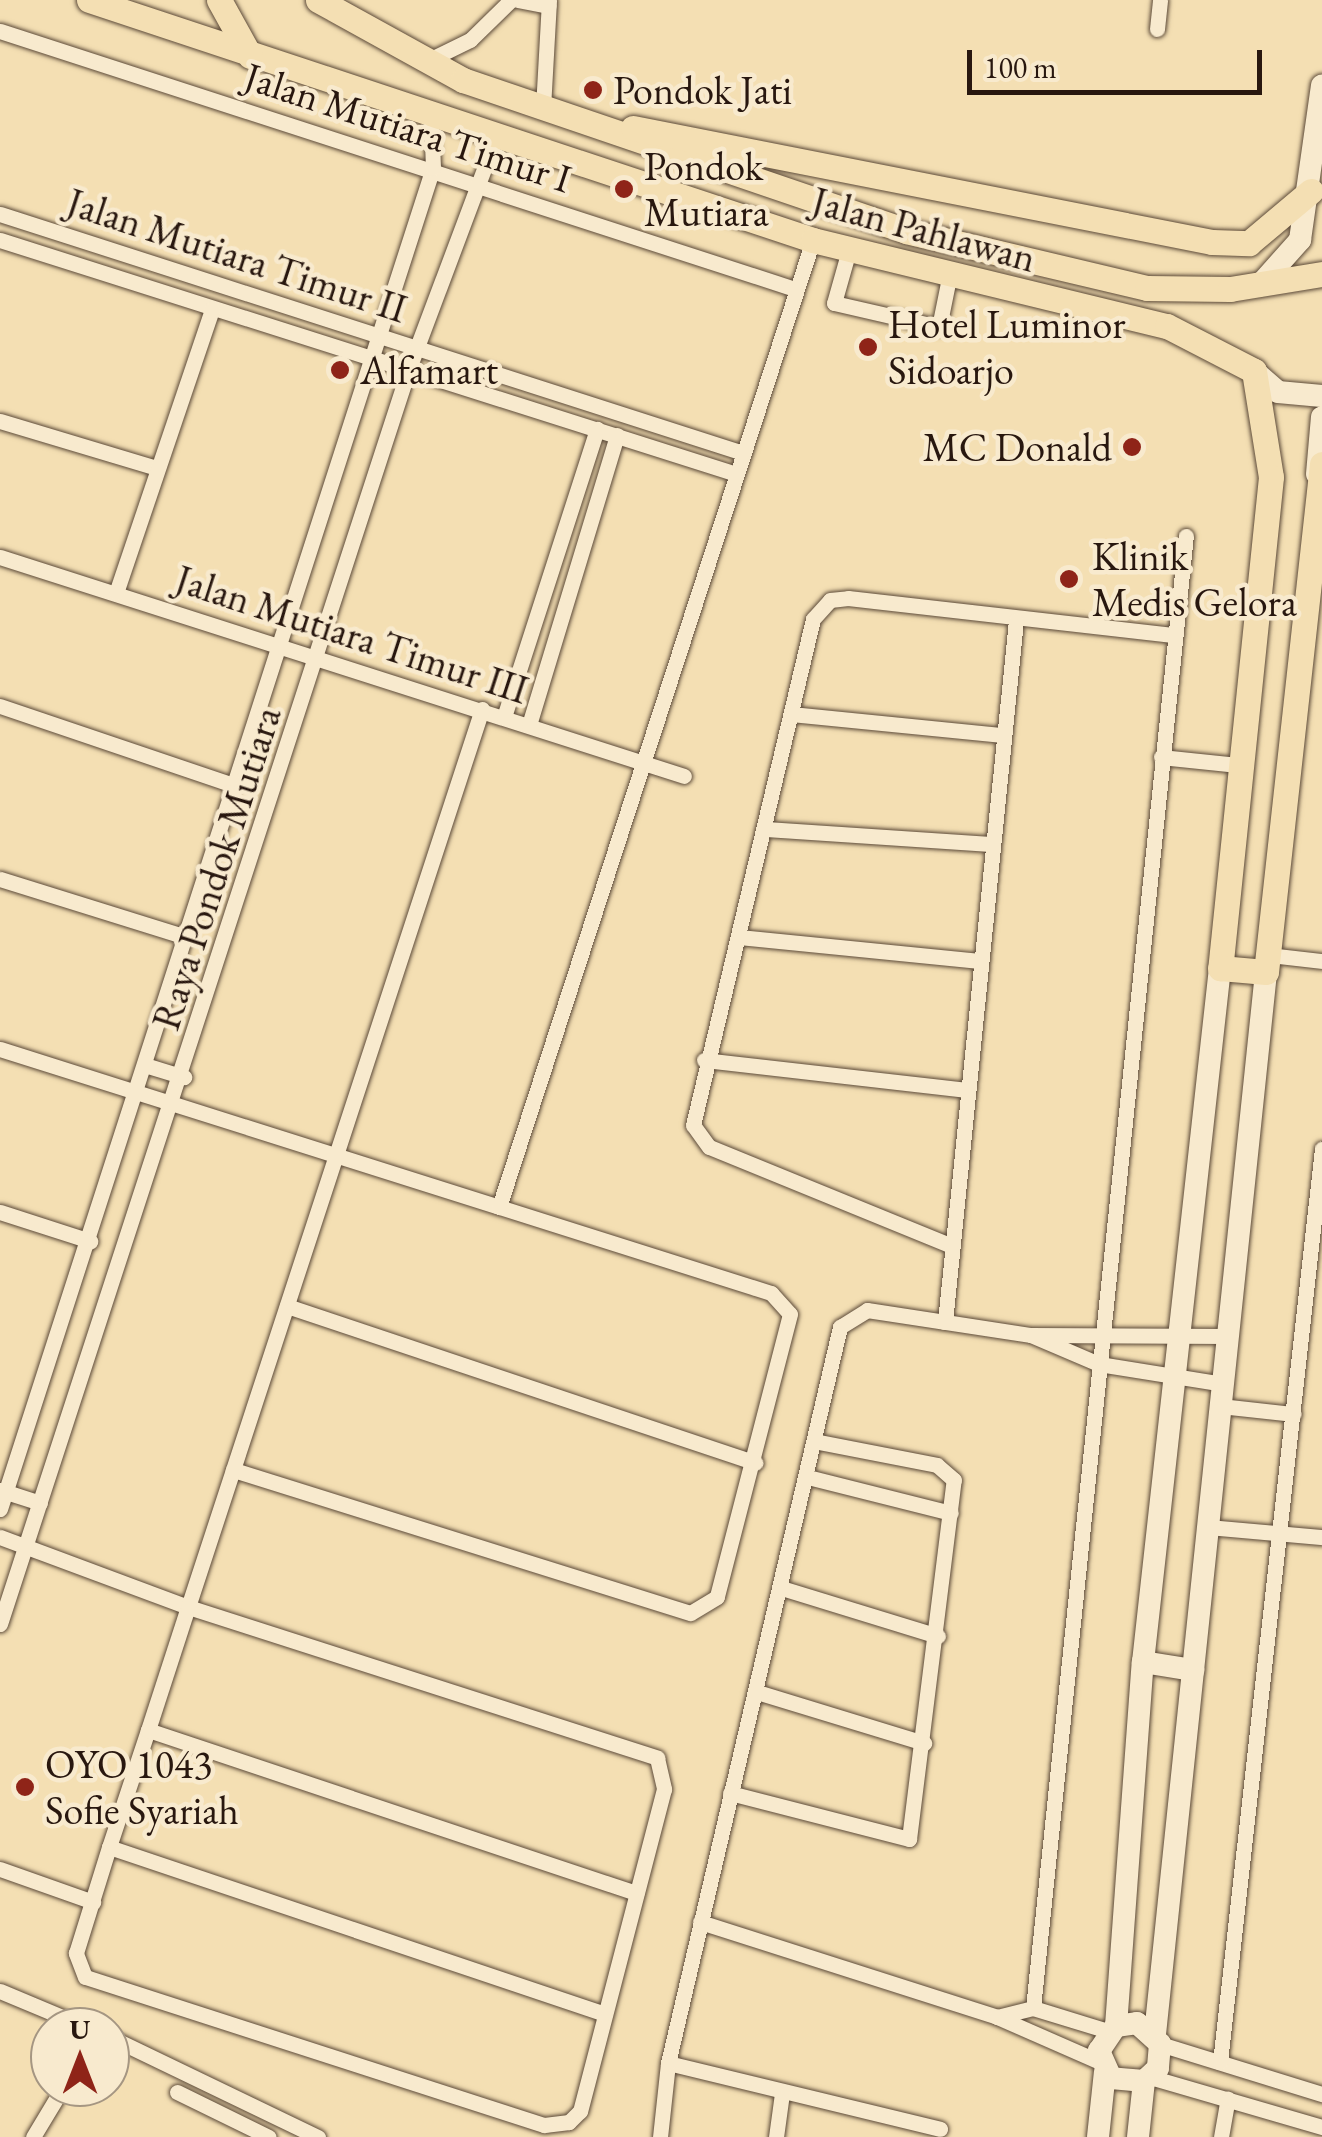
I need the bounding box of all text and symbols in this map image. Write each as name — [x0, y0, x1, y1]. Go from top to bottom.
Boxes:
scale bar — [972, 30, 1267, 92]
text: 100 m — [984, 48, 1057, 87]
street label: Jalan Mutiara Timur I — [239, 52, 577, 202]
place label: Pondok Jati — [613, 66, 792, 114]
marker: Pondok Jati — [582, 79, 604, 101]
place label: Pondok Mutiara — [644, 142, 769, 236]
street label: Jalan Pahlawan — [807, 176, 1041, 282]
street label: Jalan Mutiara Timur II — [61, 177, 413, 333]
marker: Pondok Mutiara — [613, 178, 635, 200]
place label: Hotel Luminor Sidoarjo — [888, 300, 1126, 394]
marker: Hotel Luminor Sidoarjo — [857, 336, 879, 358]
place label: Alfamart — [360, 346, 498, 394]
marker: Alfamart — [329, 359, 351, 381]
place label: MC Donald — [923, 423, 1112, 471]
marker: MC Donald — [1121, 436, 1143, 458]
place label: Klinik Medis Gelora — [1092, 532, 1297, 626]
street label: Jalan Mutiara Timur III — [170, 554, 534, 714]
marker: Klinik Medis Gelora — [1056, 566, 1082, 592]
street label: Raya Pondok Mutiara — [141, 700, 291, 1036]
place label: OYO 1043 Sofie Syariah — [45, 1740, 239, 1834]
marker: OYO 1043 Sofie Syariah — [14, 1776, 36, 1798]
north arrow — [30, 2007, 130, 2107]
text: U — [70, 2011, 90, 2047]

